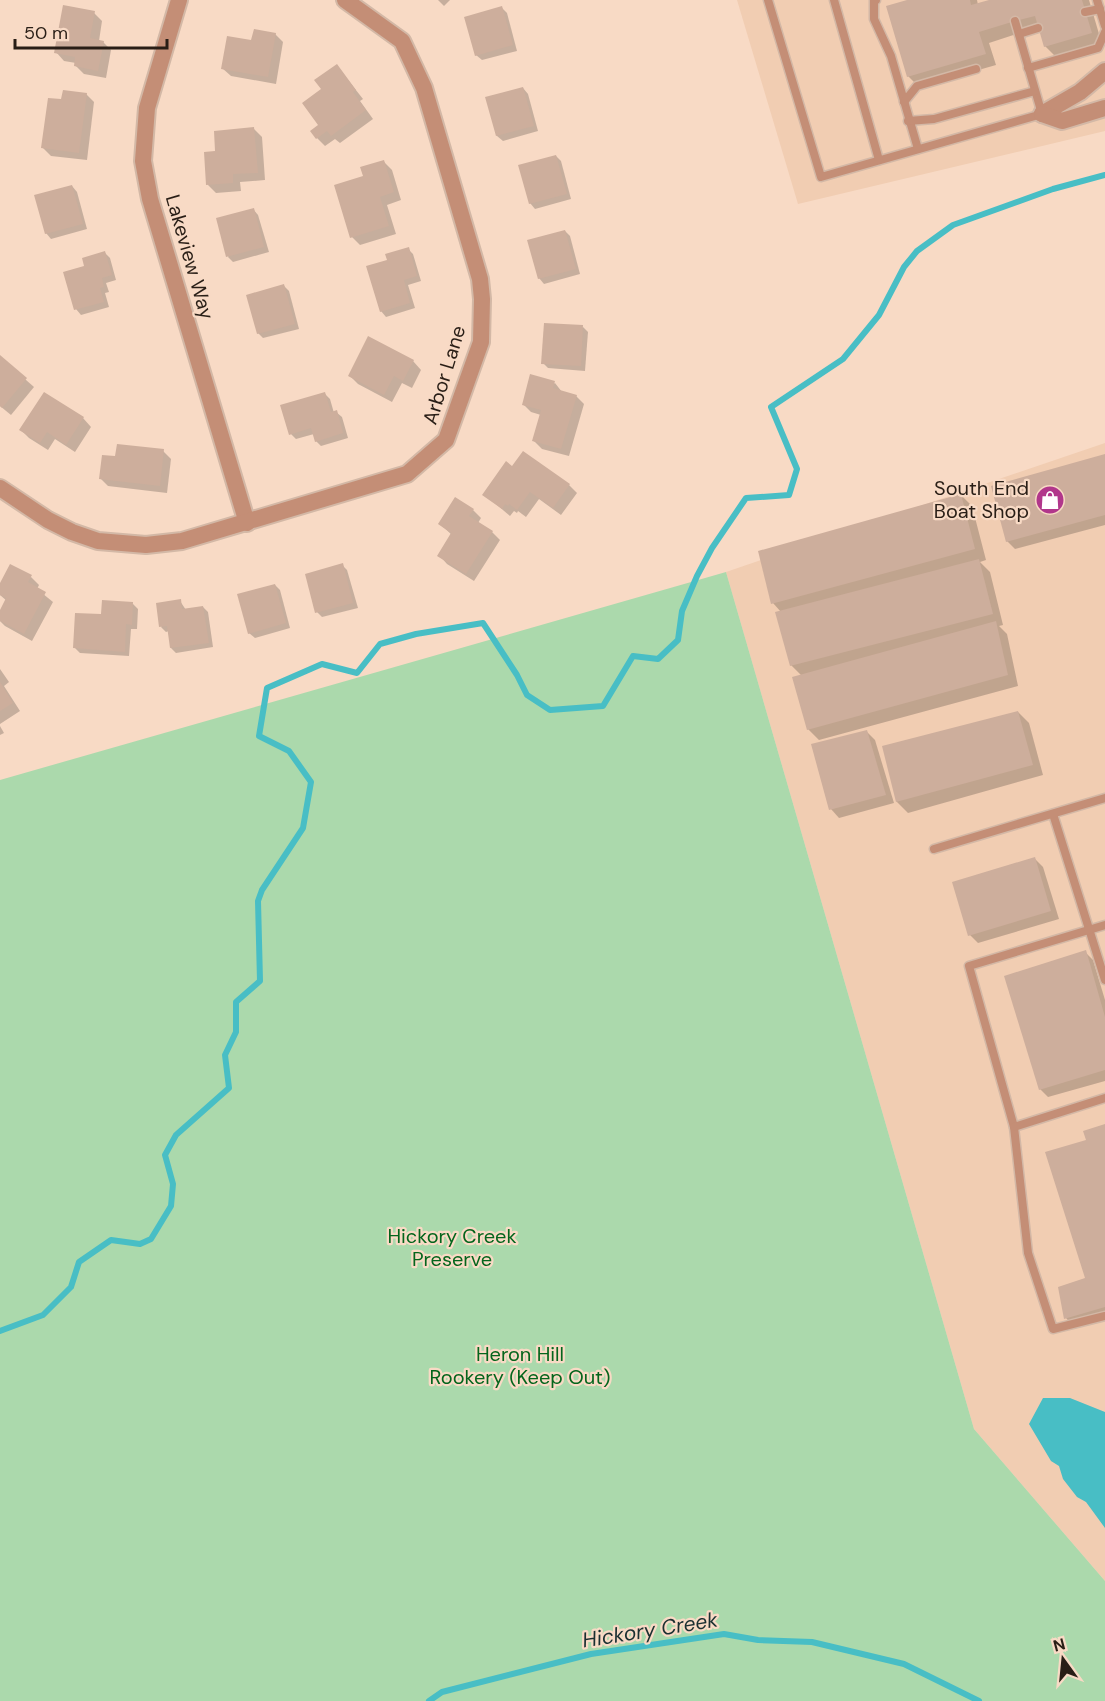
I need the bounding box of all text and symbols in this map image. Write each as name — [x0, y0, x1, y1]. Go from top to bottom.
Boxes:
scale bar — [15, 12, 166, 50]
text: 50 m — [24, 21, 68, 45]
street label: Lakeview Way — [160, 192, 220, 322]
street label: Arbor Lane — [417, 322, 471, 428]
place label: South End Boat Shop — [934, 475, 1029, 524]
shop icon: South End Boat Shop — [1034, 484, 1066, 516]
park label: Hickory Creek Preserve — [387, 1223, 517, 1272]
park label: Heron Hill Rookery (Keep Out) — [430, 1341, 610, 1390]
water label: Hickory Creek — [580, 1605, 720, 1655]
north arrow — [1033, 1629, 1093, 1689]
text: N — [1051, 1633, 1068, 1657]

